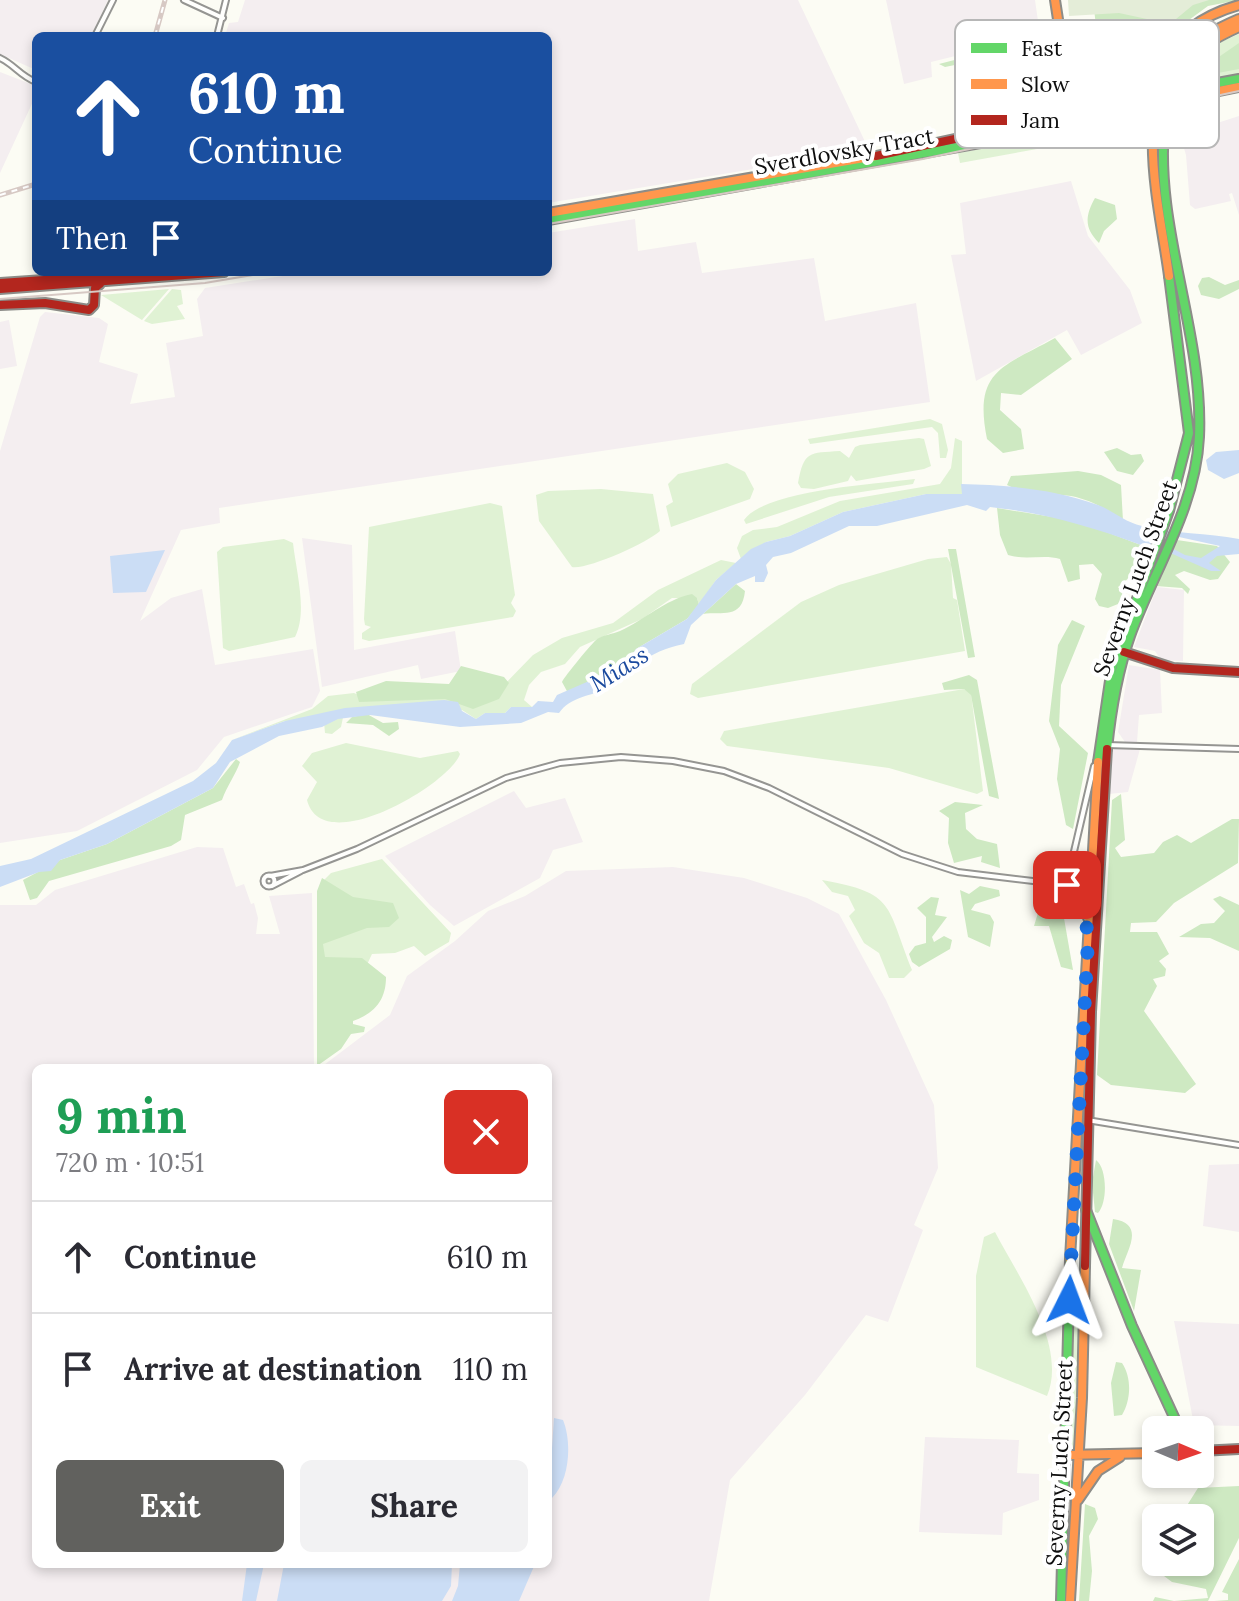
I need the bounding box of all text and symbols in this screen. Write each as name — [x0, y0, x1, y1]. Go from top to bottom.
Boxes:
legend — [955, 20, 1219, 148]
text: Fast — [1021, 34, 1063, 62]
text: 610 m — [188, 57, 345, 128]
icon: ahead — [56, 64, 160, 168]
text: Slow — [1021, 70, 1070, 98]
text: Jam — [1020, 106, 1060, 134]
street label: Sverdlovsky Tract — [752, 121, 936, 181]
text: Continue — [188, 127, 343, 173]
icon: arrive — [144, 216, 188, 260]
text: Then — [56, 219, 128, 257]
street label: Severny Luch Street — [1087, 476, 1184, 680]
water label: Miass — [584, 639, 654, 699]
pin — [1033, 851, 1101, 919]
icon: arrive — [1045, 863, 1089, 907]
text: 9 min — [56, 1085, 187, 1146]
button: close — [444, 1090, 528, 1174]
text: 720 m · 10:51 — [56, 1146, 204, 1179]
icon: ahead — [56, 1235, 100, 1279]
text: Continue — [124, 1238, 256, 1276]
text: 610 m — [446, 1238, 528, 1276]
position arrow — [1027, 1258, 1111, 1342]
icon: arrive — [56, 1347, 100, 1391]
text: Arrive at destination — [124, 1350, 422, 1388]
text: 110 m — [453, 1350, 528, 1388]
street label: Severny Luch Street — [1040, 1359, 1078, 1567]
north arrow — [1142, 1416, 1214, 1488]
map controls — [1142, 1416, 1214, 1576]
button: Exit — [56, 1460, 284, 1552]
button: Share — [300, 1460, 528, 1552]
button: layers — [1142, 1504, 1214, 1576]

